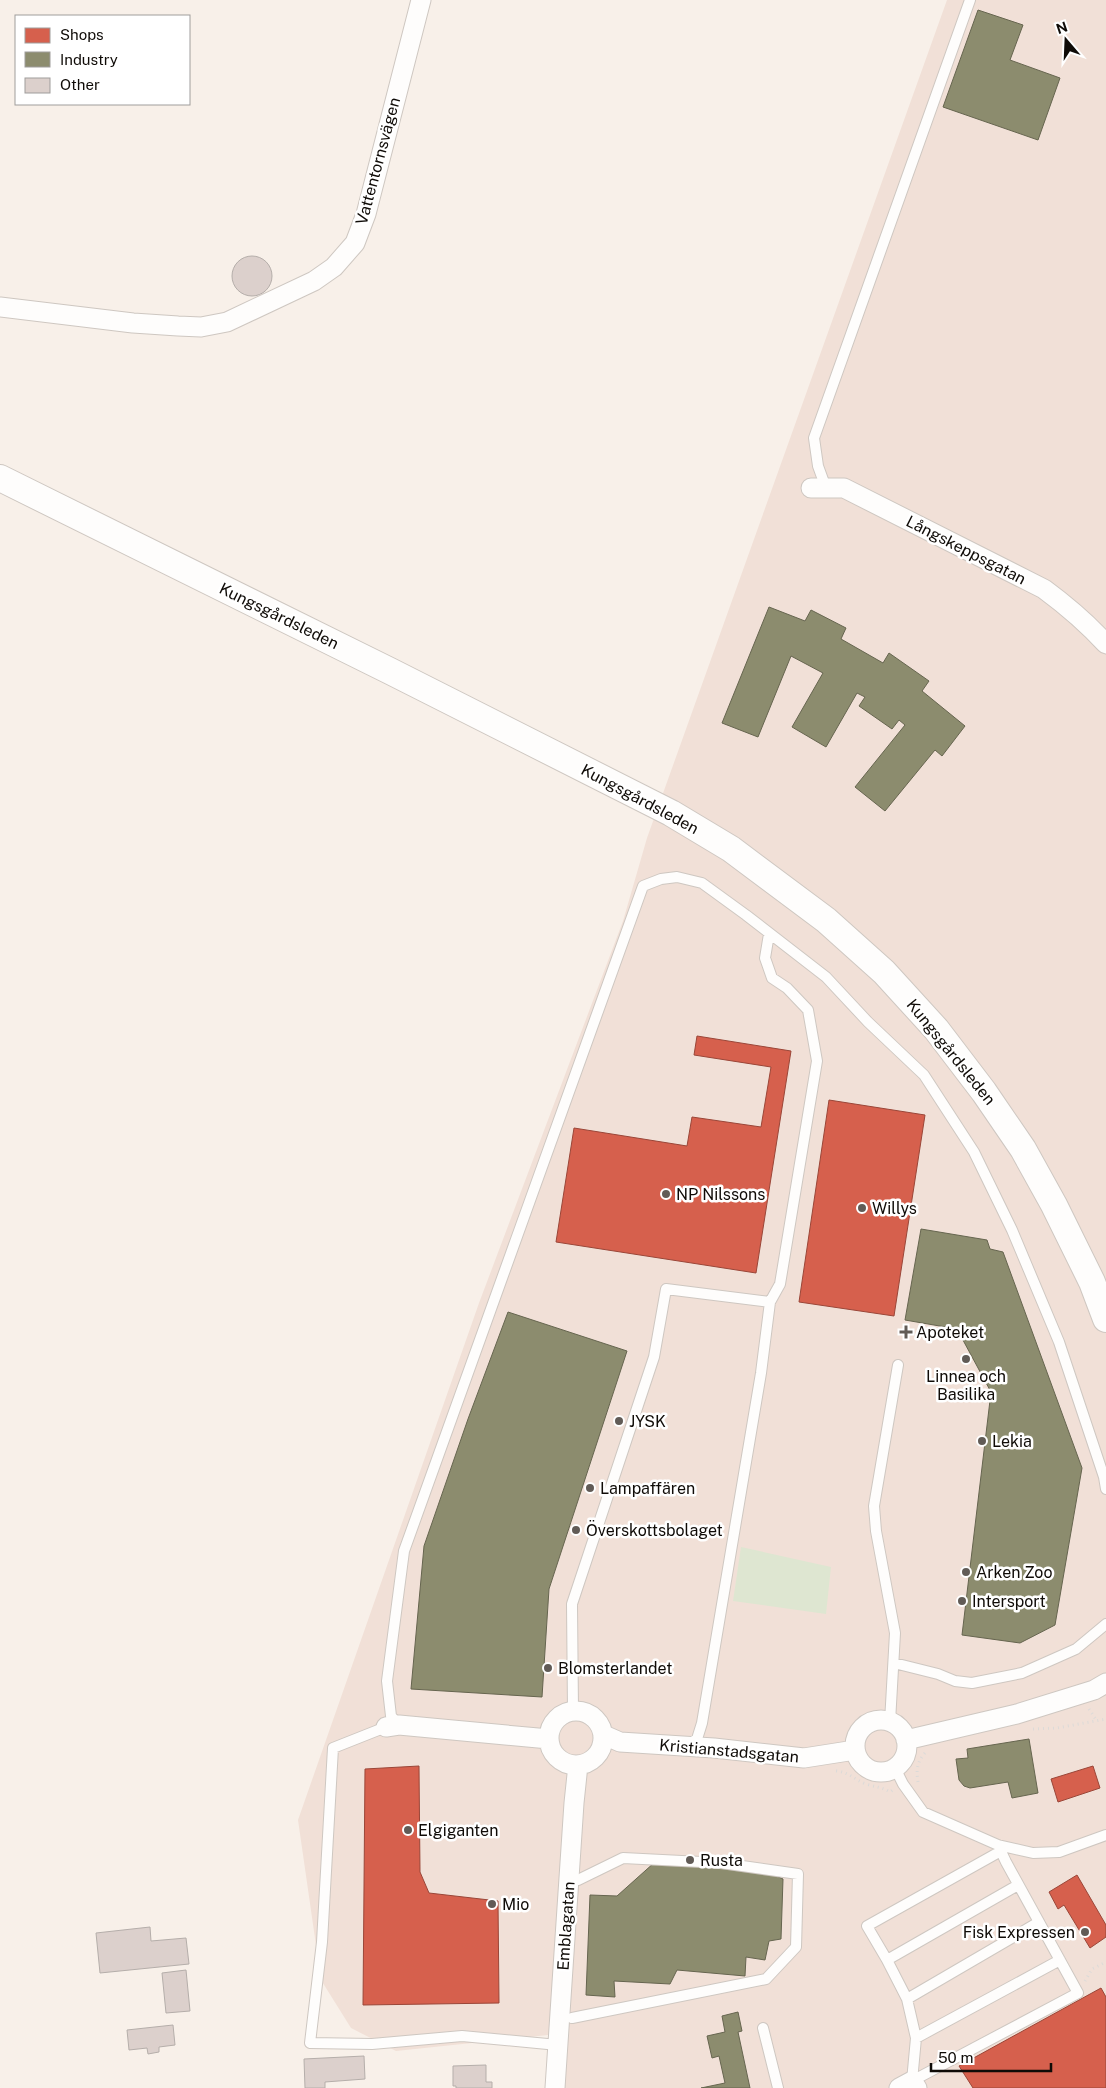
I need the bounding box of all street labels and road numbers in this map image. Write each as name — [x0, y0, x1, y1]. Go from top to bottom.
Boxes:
street label: Vattentornsvägen — [352, 95, 404, 227]
street label: Långskeppsgatan — [903, 512, 1029, 588]
street label: Kungsgårdsleden — [216, 579, 342, 653]
street label: Kungsgårdsleden — [578, 760, 702, 838]
street label: Kungsgårdsleden — [903, 995, 999, 1109]
street label: Kristianstadsgatan — [658, 1735, 800, 1767]
street label: Emblagatan — [553, 1881, 579, 1971]

